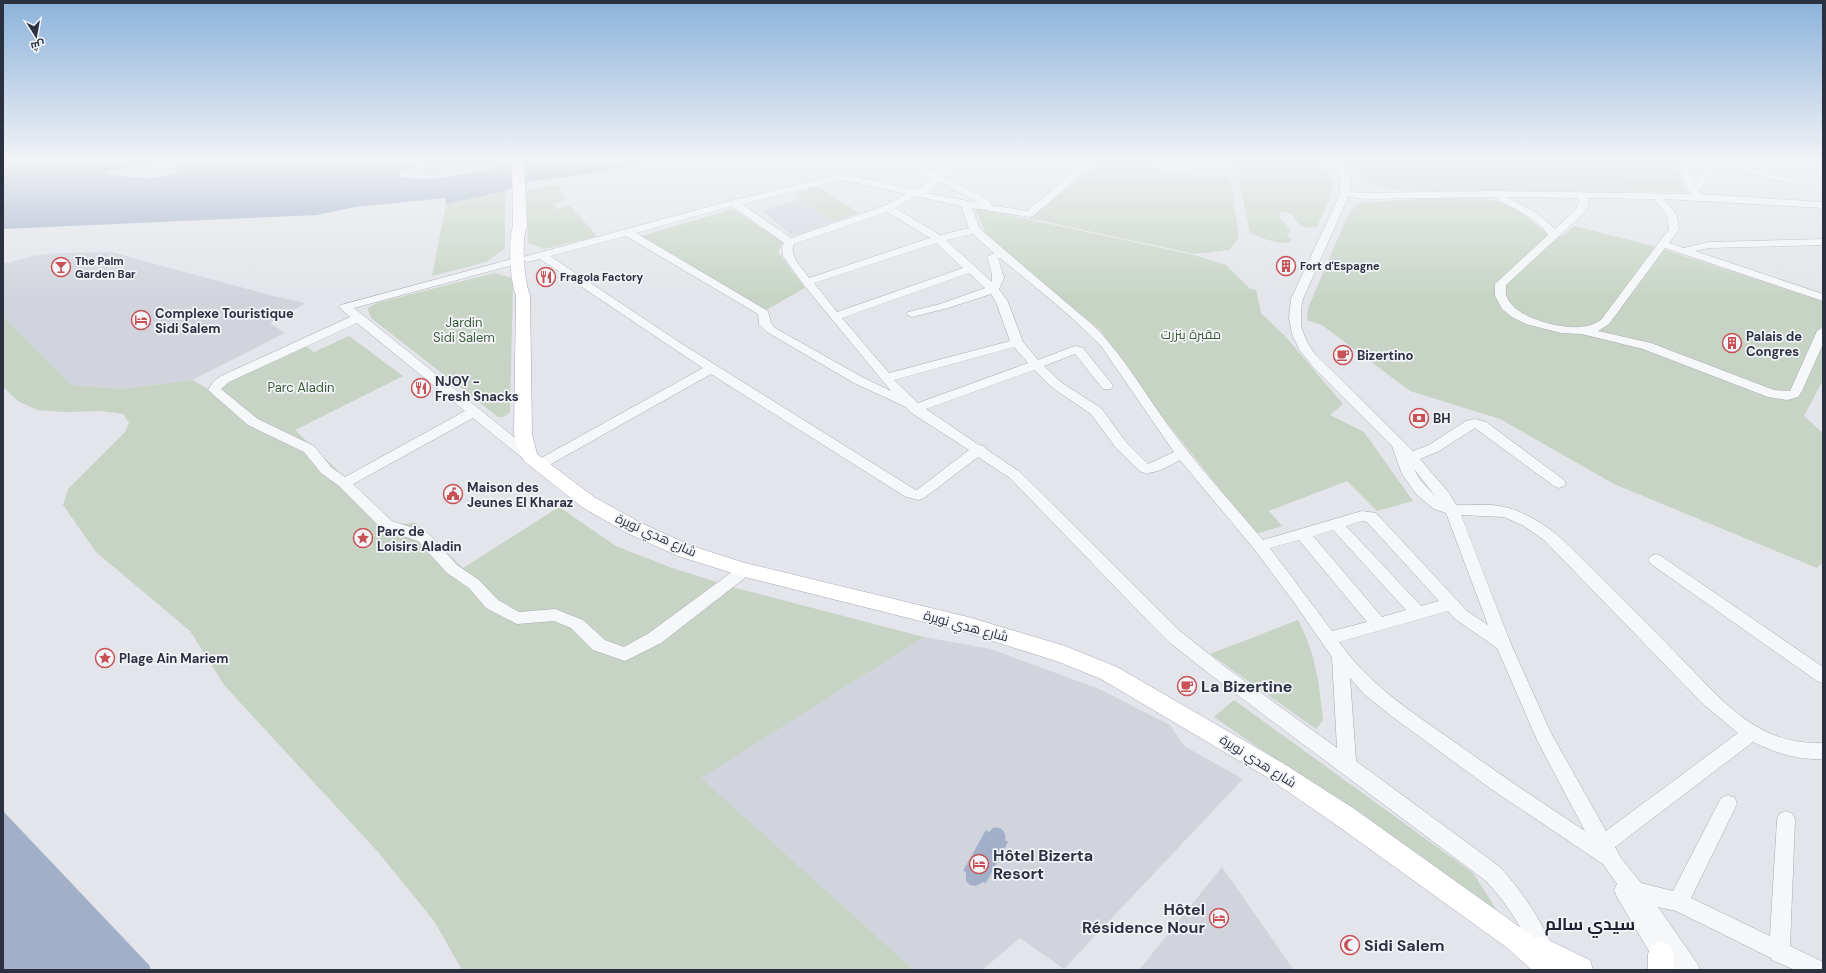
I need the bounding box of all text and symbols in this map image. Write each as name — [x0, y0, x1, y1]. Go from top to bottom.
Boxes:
north arrow — [16, 16, 56, 56]
text: ش — [30, 38, 46, 54]
place label: The Palm Garden Bar — [75, 254, 136, 281]
building icon: Fort d'Espagne — [1275, 255, 1297, 277]
bar icon: The Palm Garden Bar — [50, 256, 72, 278]
place label: Fort d'Espagne — [1300, 259, 1380, 273]
restaurant icon: Fragola Factory — [535, 266, 557, 288]
place label: Fragola Factory — [560, 270, 644, 284]
place label: Complexe Touristique Sidi Salem — [155, 305, 294, 337]
hotel icon: Complexe Touristique Sidi Salem — [130, 309, 152, 331]
park label: Jardin Sidi Salem — [433, 314, 495, 346]
park label: مقبرة بنزرت — [1161, 326, 1221, 343]
place label: Palais de Congres — [1746, 328, 1802, 360]
building icon: Palais de Congres — [1721, 332, 1743, 354]
cafe icon: Bizertino — [1332, 344, 1354, 366]
place label: Bizertino — [1357, 347, 1414, 364]
place label: NJOY - Fresh Snacks — [435, 373, 519, 405]
restaurant icon: NJOY - Fresh Snacks — [410, 377, 432, 399]
park label: Parc Aladin — [267, 379, 335, 396]
bank icon: BH — [1408, 407, 1430, 429]
place label: BH — [1433, 410, 1451, 427]
place label: Maison des Jeunes El Kharaz — [467, 479, 573, 511]
public building icon: Maison des Jeunes El Kharaz — [442, 483, 464, 505]
street label: شارع هدي نويرة — [612, 510, 699, 562]
place label: Parc de Loisirs Aladin — [377, 523, 462, 555]
place icon: Parc de Loisirs Aladin — [352, 527, 374, 549]
street label: شارع هدي نويرة — [921, 607, 1010, 647]
place icon: Plage Ain Mariem — [94, 647, 116, 669]
place label: Plage Ain Mariem — [119, 650, 228, 667]
cafe icon: La Bizertine — [1176, 675, 1198, 697]
place label: La Bizertine — [1201, 676, 1293, 697]
street label: شارع هدي نويرة — [1216, 731, 1299, 793]
place label: Hôtel Bizerta Resort — [993, 845, 1093, 884]
hotel icon: Hôtel Bizerta Resort — [968, 853, 990, 875]
place label: Hôtel Résidence Nour — [1082, 899, 1205, 938]
hotel icon: Hôtel Résidence Nour — [1208, 907, 1230, 929]
district label: سيدي سالم — [1545, 913, 1635, 938]
mosque icon: Sidi Salem — [1339, 934, 1361, 956]
place label: Sidi Salem — [1364, 935, 1445, 956]

